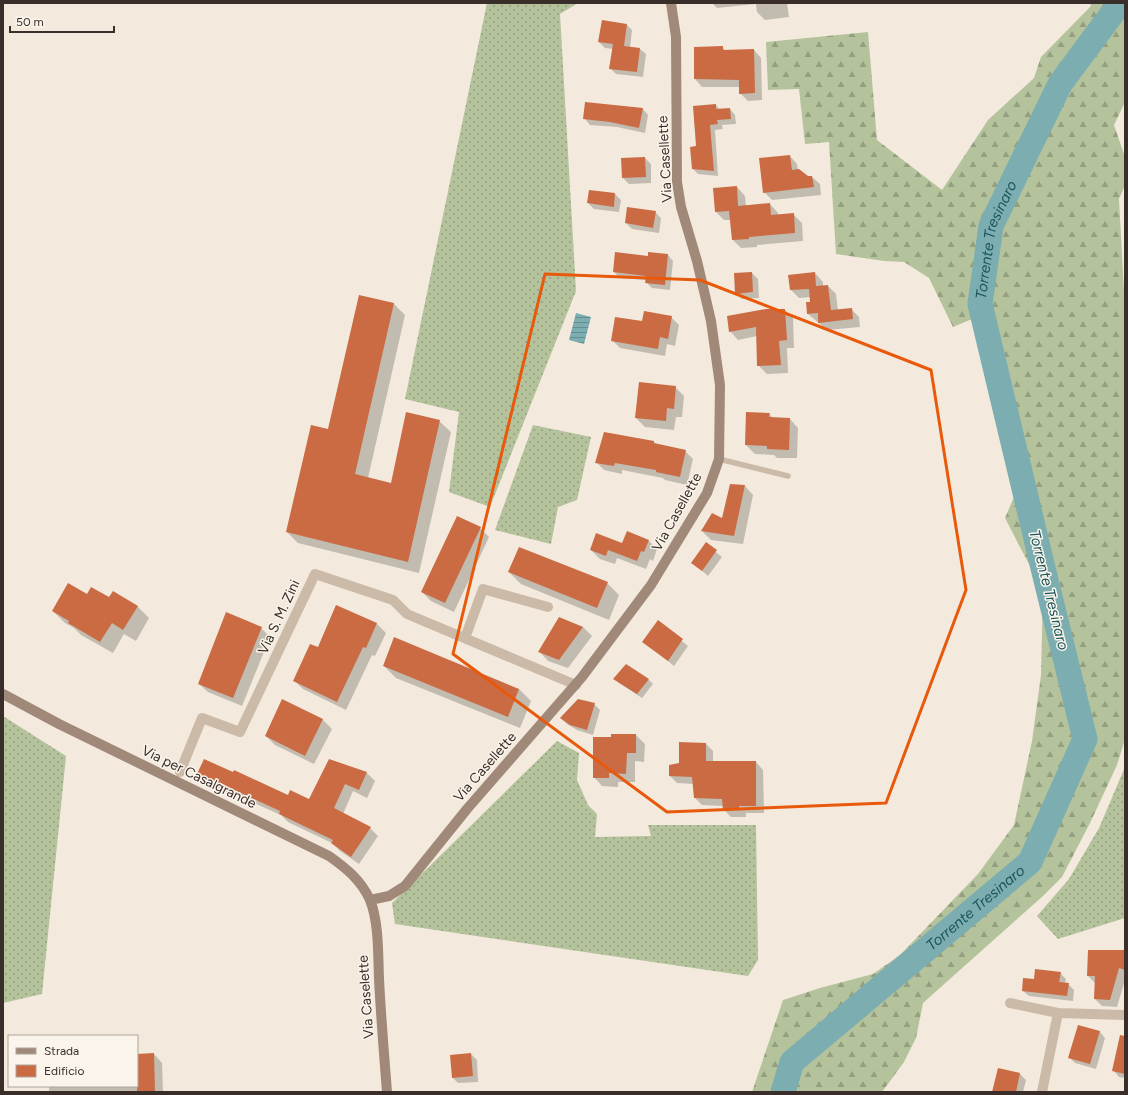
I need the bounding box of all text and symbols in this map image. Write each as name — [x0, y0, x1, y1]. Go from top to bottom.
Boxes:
scale bar — [10, 8, 114, 34]
text: 50 m — [16, 15, 44, 29]
street label: Via Casellette — [654, 115, 676, 203]
water label: Torrente Tresinaro — [972, 177, 1021, 300]
street label: Via Casellette — [648, 470, 706, 554]
water label: Torrente Tresinaro — [1025, 528, 1073, 652]
street label: Via S. M. Zini — [254, 577, 304, 657]
street label: Via Casellette — [450, 728, 520, 805]
street label: Via per Casalgrande — [139, 742, 259, 812]
water label: Torrente Tresinaro — [923, 861, 1029, 954]
street label: Via Caselette — [355, 954, 377, 1039]
legend — [8, 1035, 138, 1087]
text: Strada — [44, 1044, 79, 1058]
text: Edificio — [44, 1064, 84, 1078]

